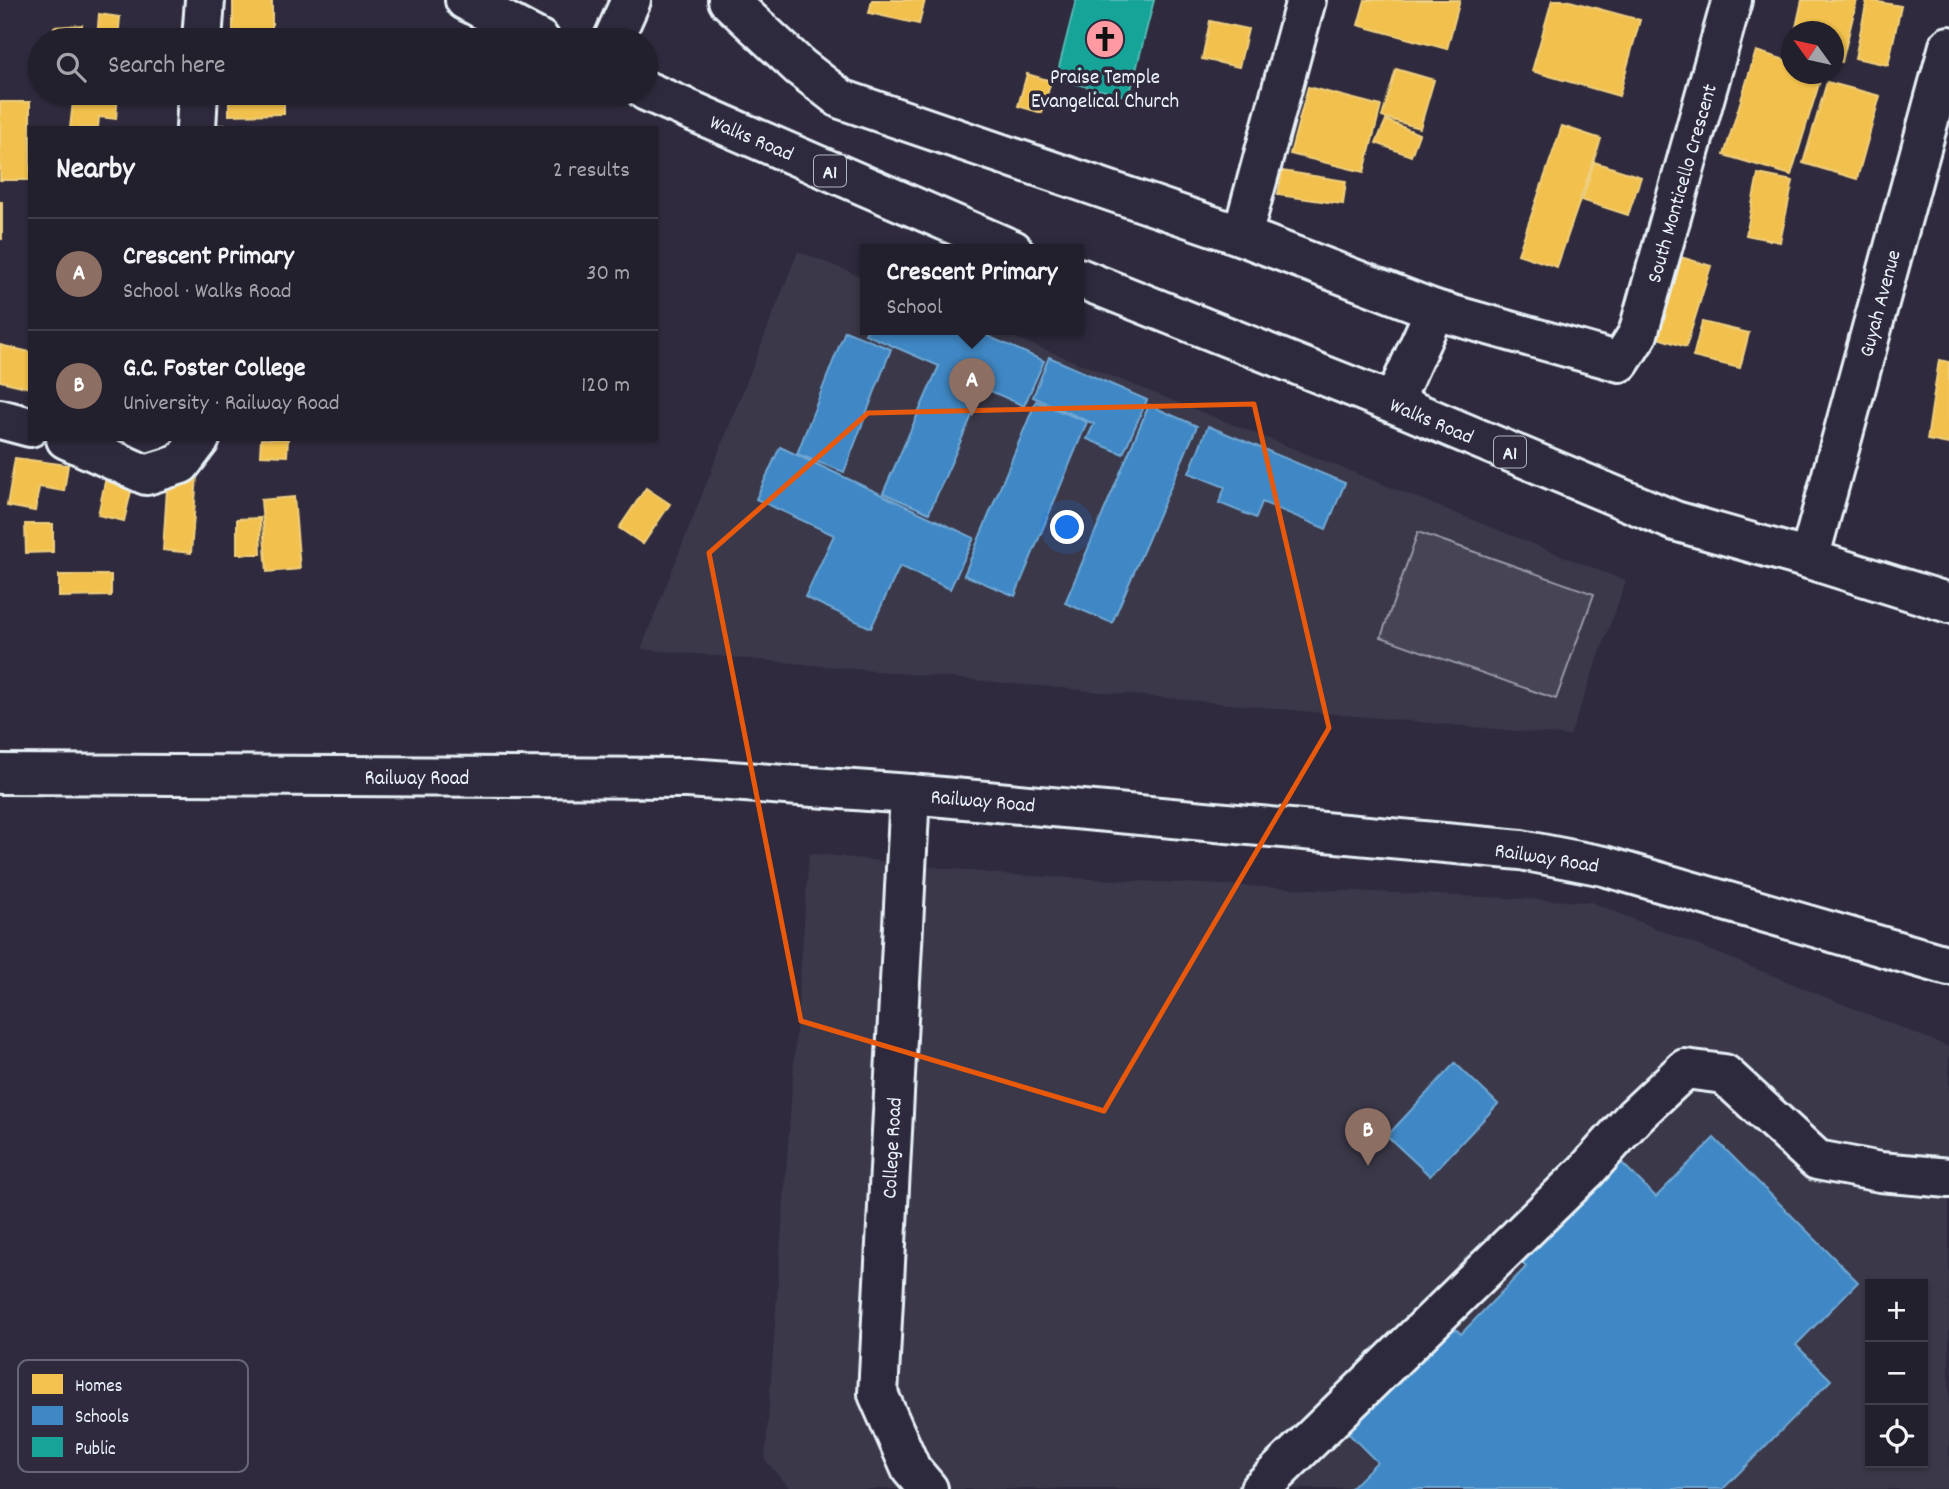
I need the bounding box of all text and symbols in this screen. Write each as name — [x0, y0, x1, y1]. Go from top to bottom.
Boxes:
church icon: Praise Temple Evangelical Church — [1084, 18, 1126, 60]
north arrow — [1781, 21, 1844, 84]
search box — [28, 28, 658, 105]
icon: search — [52, 48, 90, 86]
text: Search here — [108, 48, 226, 85]
place label: Praise Temple Evangelical Church — [1031, 64, 1179, 118]
street label: South Monticello Crescent — [1641, 80, 1727, 287]
street label: Walks Road — [704, 109, 797, 171]
text: Nearby — [56, 150, 134, 193]
text: 2 results — [553, 155, 630, 188]
road number: A1 — [814, 155, 846, 186]
text: Crescent Primary — [123, 239, 294, 276]
popup — [860, 244, 1084, 335]
street label: Guyah Avenue — [1853, 247, 1911, 361]
text: Crescent Primary — [887, 255, 1057, 292]
text: A — [73, 258, 85, 291]
text: 30 m — [586, 258, 630, 291]
text: School · Walks Road — [123, 276, 292, 309]
text: School — [887, 292, 942, 325]
text: G.C. Foster College — [123, 351, 305, 388]
pin: A — [949, 358, 995, 416]
text: B — [74, 370, 84, 403]
text: 120 m — [581, 370, 630, 403]
text: University · Railway Road — [123, 388, 340, 421]
street label: Walks Road — [1384, 392, 1477, 454]
road number: A1 — [1494, 436, 1526, 467]
your location — [1050, 510, 1084, 544]
street label: Railway Road — [365, 765, 469, 795]
street label: Railway Road — [929, 783, 1036, 823]
street label: Railway Road — [1492, 837, 1601, 883]
street label: College Road — [876, 1097, 912, 1200]
pin: B — [1345, 1108, 1391, 1166]
map controls — [1865, 1279, 1928, 1468]
button: + — [1865, 1279, 1928, 1342]
button: − — [1865, 1342, 1928, 1405]
legend — [18, 1360, 248, 1472]
text: Homes — [75, 1374, 123, 1401]
text: Schools — [75, 1405, 129, 1432]
button: locate — [1865, 1405, 1928, 1468]
text: Public — [75, 1437, 116, 1464]

